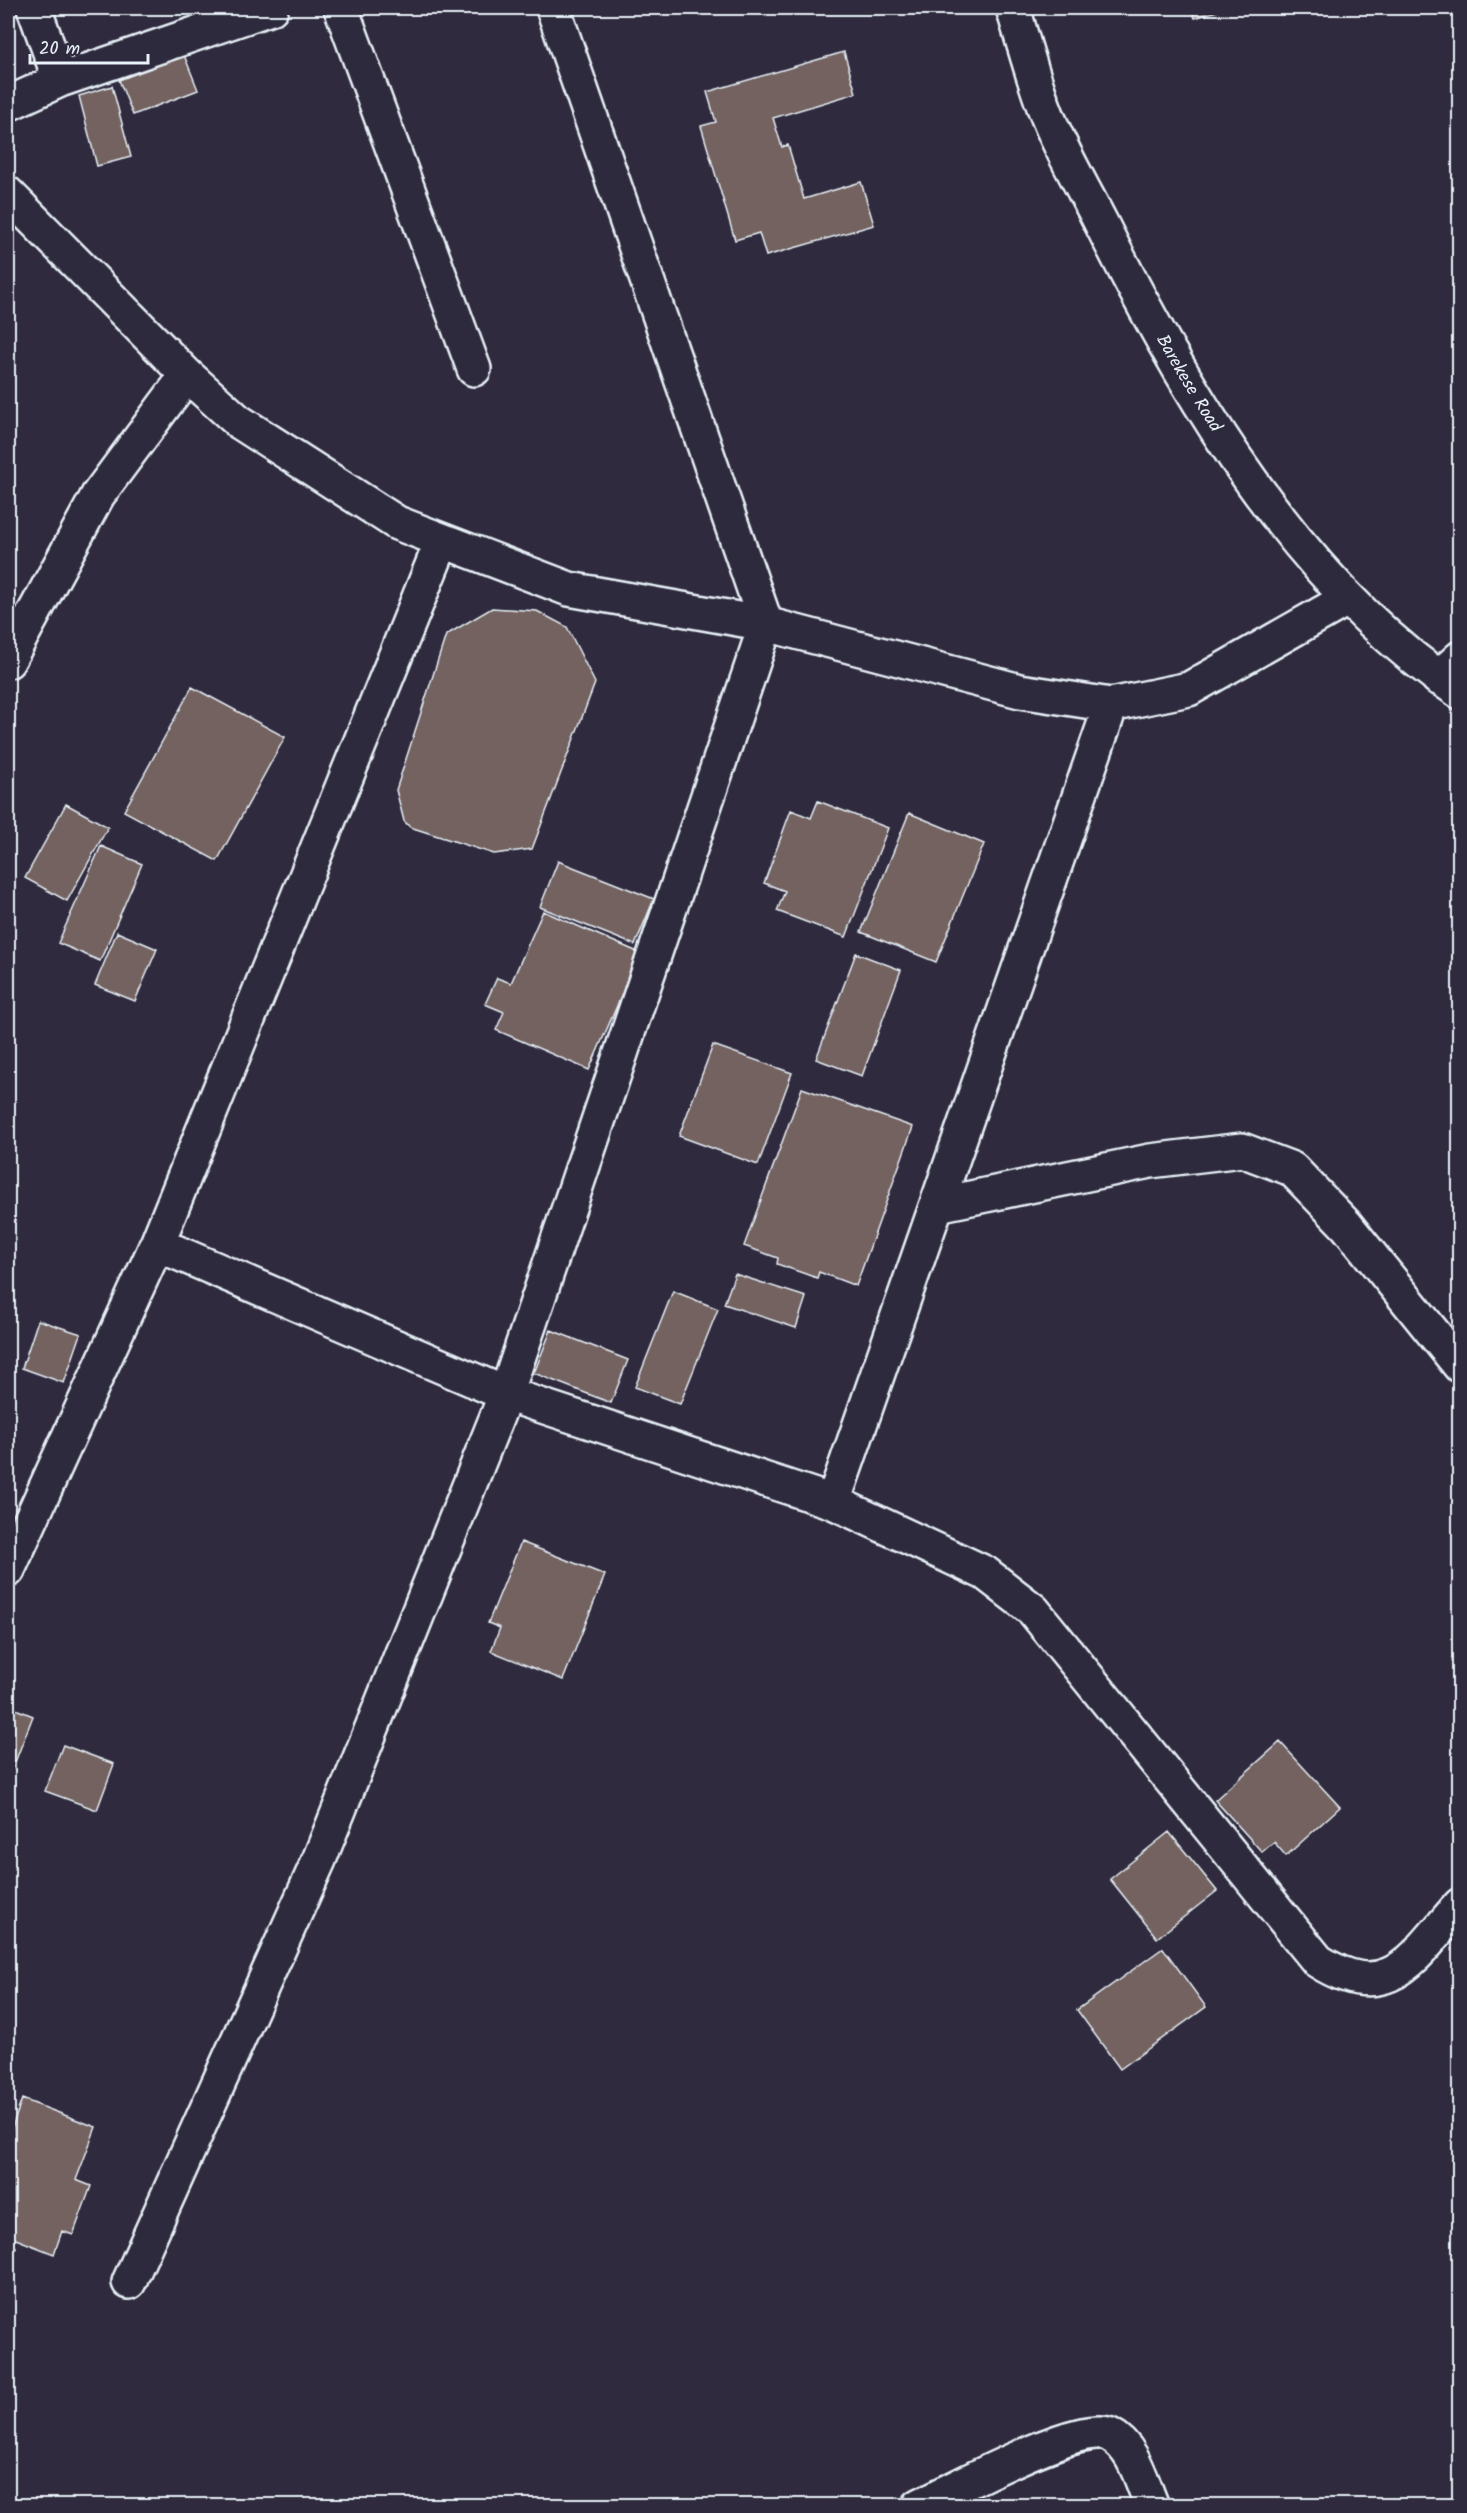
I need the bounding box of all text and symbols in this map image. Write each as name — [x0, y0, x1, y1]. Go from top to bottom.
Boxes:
scale bar — [30, 27, 148, 65]
text: 20 m — [39, 35, 80, 64]
street label: Barekese Road — [1148, 329, 1230, 439]

